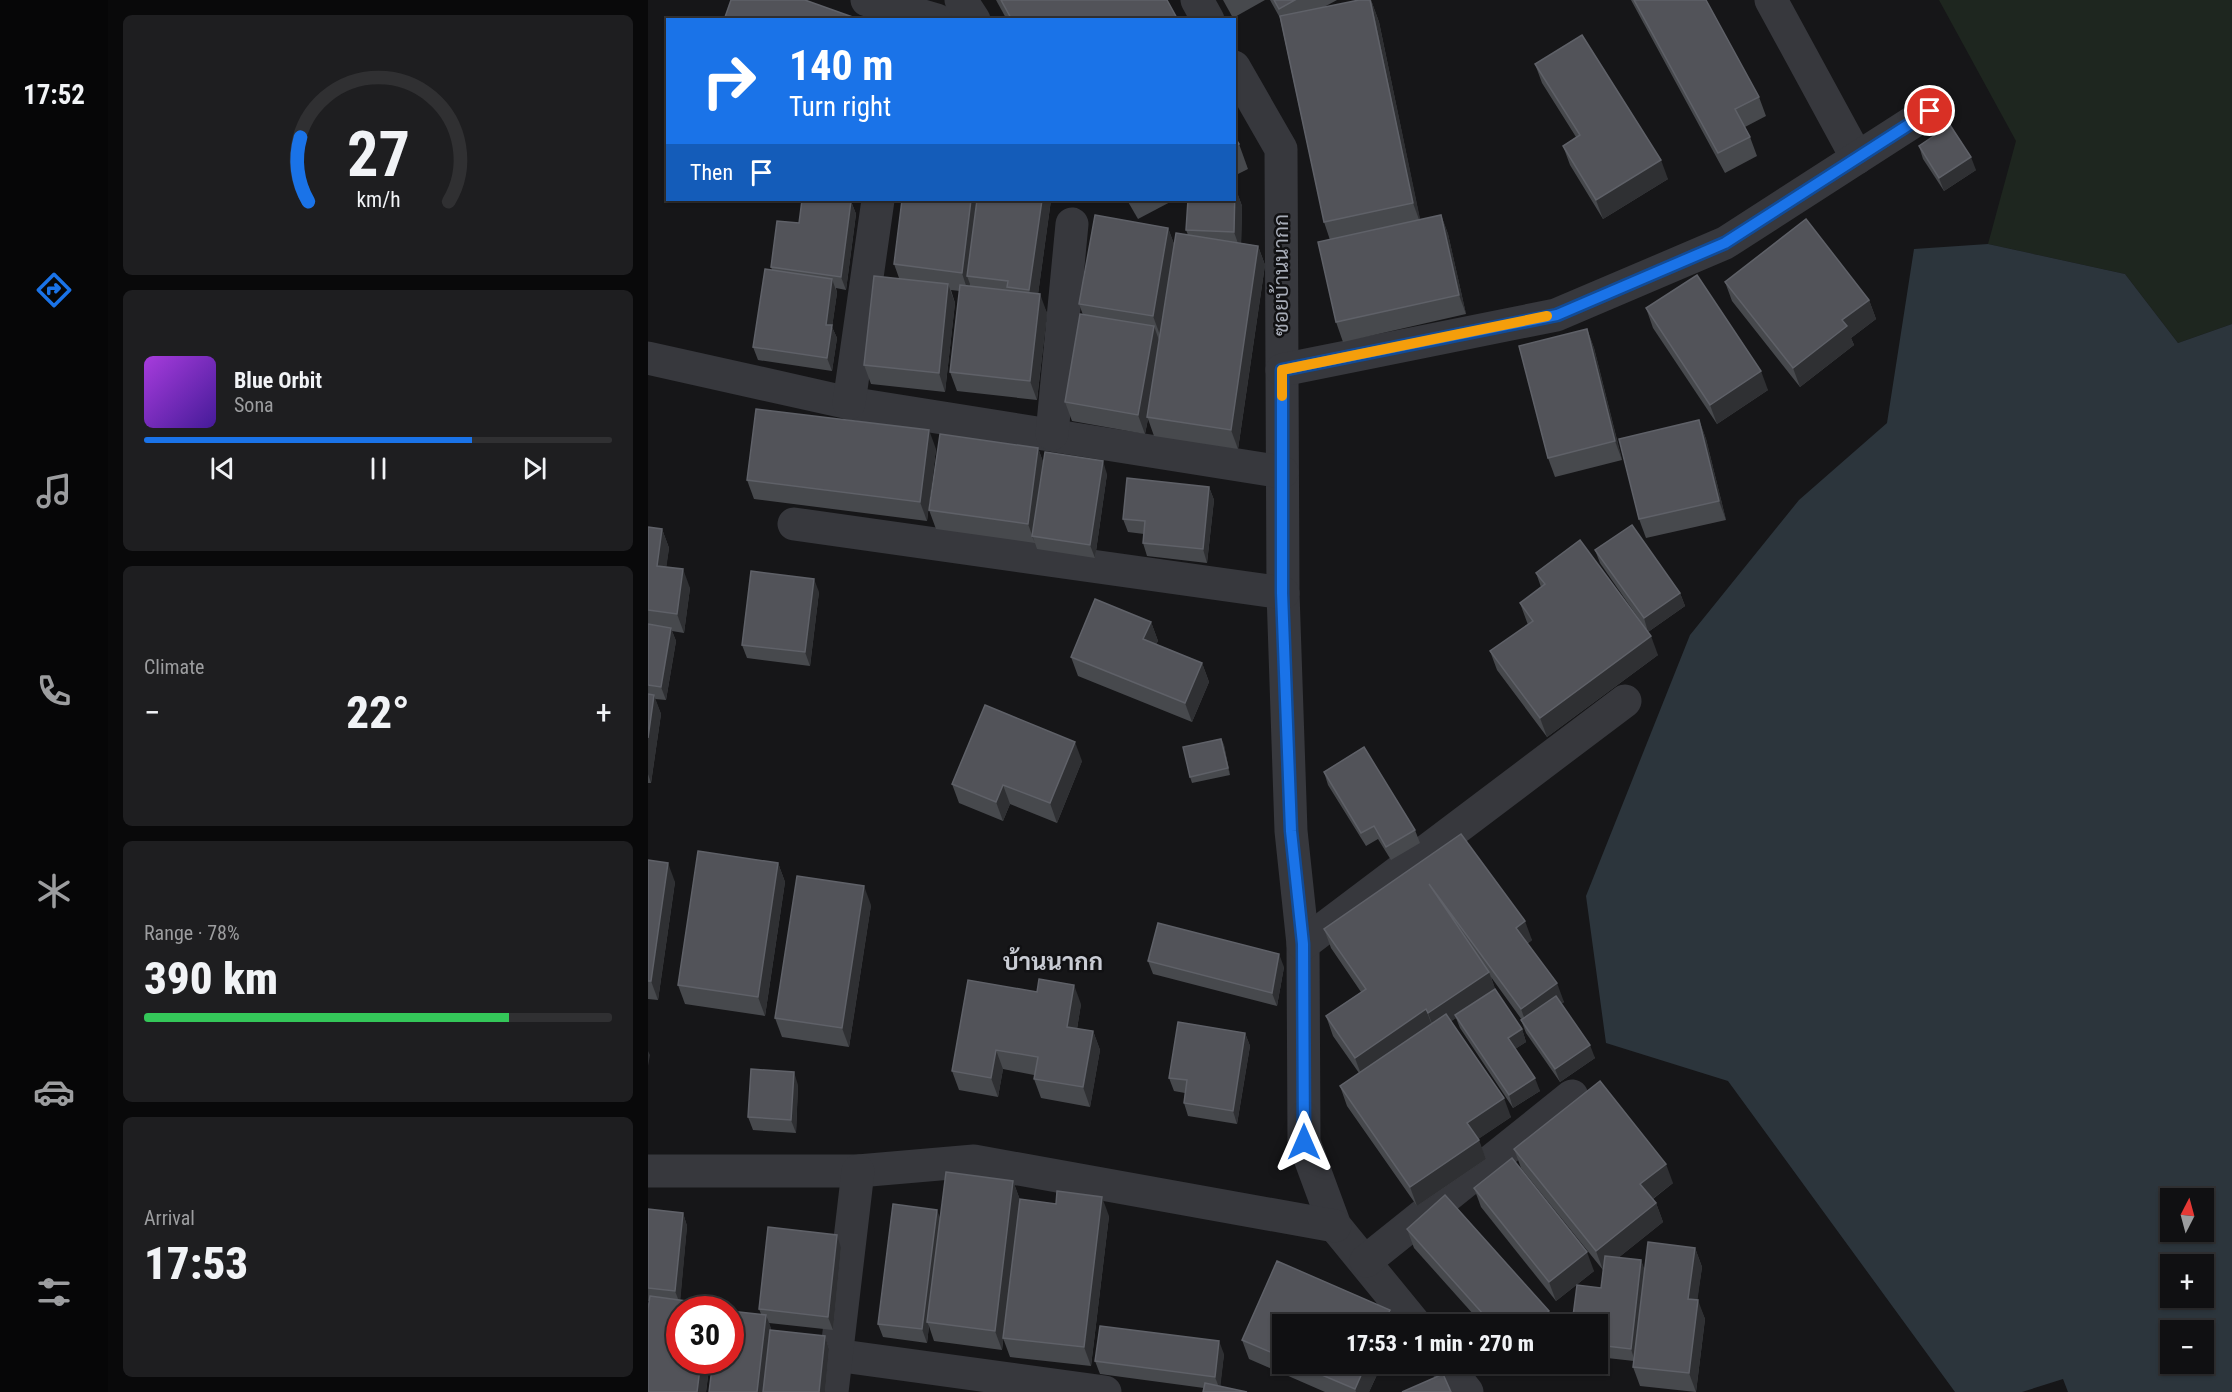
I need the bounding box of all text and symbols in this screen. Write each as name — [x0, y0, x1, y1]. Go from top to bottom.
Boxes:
text: 140 m — [789, 41, 894, 90]
icon: right — [690, 42, 768, 120]
text: 17:52 — [23, 79, 85, 111]
pin — [1904, 85, 1955, 136]
text: Turn right — [789, 91, 891, 123]
icon: arrive — [1913, 94, 1946, 127]
text: 27 — [346, 118, 410, 191]
icon: arrive — [745, 156, 778, 189]
text: Then — [690, 160, 733, 185]
text: km/h — [356, 188, 400, 213]
street label: ซอยบ้านนากก — [1269, 214, 1293, 336]
icon: directions — [33, 269, 75, 311]
text: Blue Orbit — [234, 368, 322, 393]
text: Sona — [234, 393, 274, 417]
icon: previous — [206, 452, 239, 485]
icon: pause — [362, 452, 395, 485]
icon: next — [518, 452, 551, 485]
icon: music — [33, 470, 75, 512]
text: Climate — [144, 655, 204, 679]
icon: phone — [33, 670, 75, 712]
text: 22° — [346, 686, 410, 739]
text: − — [144, 693, 161, 732]
text: + — [596, 693, 612, 732]
icon: climate — [33, 870, 75, 912]
text: Range · 78% — [144, 921, 240, 945]
district label: บ้านนากก — [1003, 946, 1103, 976]
text: 390 km — [144, 952, 278, 1005]
icon: car — [33, 1071, 75, 1113]
position arrow — [1272, 1110, 1336, 1174]
north arrow — [2160, 1188, 2214, 1242]
map controls — [2160, 1188, 2214, 1374]
text: Arrival — [144, 1206, 195, 1230]
text: 17:53 — [144, 1237, 248, 1290]
button: + — [2160, 1254, 2214, 1308]
icon: filters — [33, 1271, 75, 1313]
speed limit sign: 30 — [666, 1296, 744, 1374]
button: − — [2160, 1320, 2214, 1374]
text: 17:53 · 1 min · 270 m — [1346, 1331, 1534, 1356]

